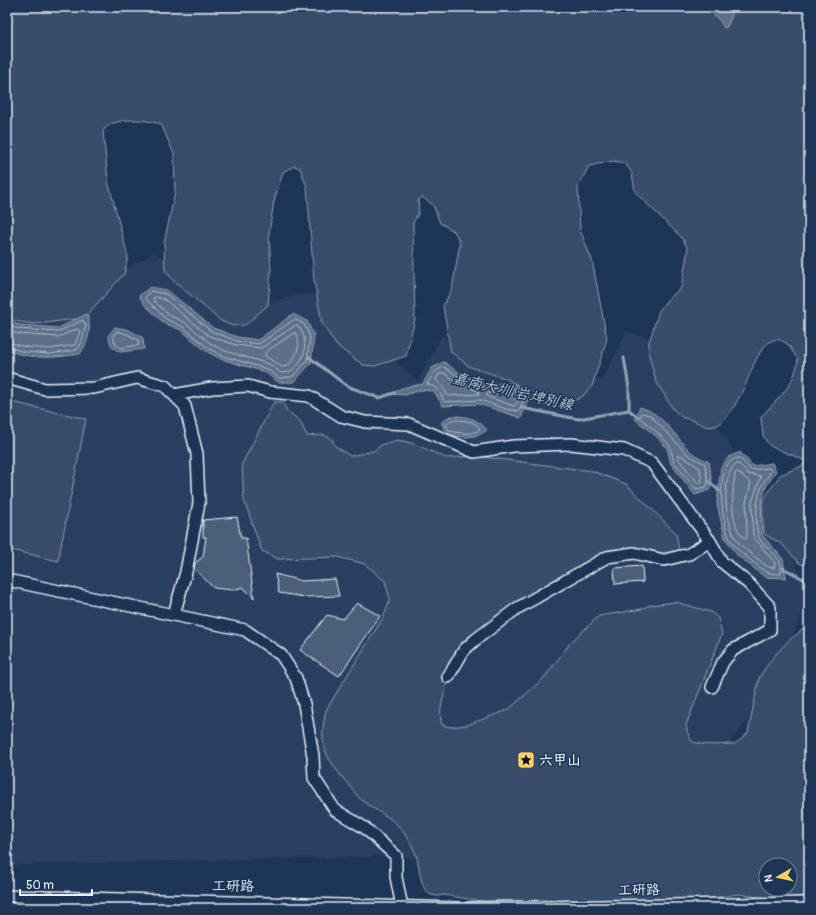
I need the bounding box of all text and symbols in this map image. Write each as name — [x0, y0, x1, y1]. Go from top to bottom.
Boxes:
water label: 嘉南大圳 岩埤別線 — [451, 369, 576, 415]
place icon: 六甲山 — [516, 750, 536, 770]
place label: 六甲山 — [539, 752, 581, 769]
north arrow — [758, 857, 798, 897]
scale bar — [20, 871, 92, 897]
text: N — [762, 873, 776, 883]
street label: 工研路 — [212, 877, 254, 895]
text: 50 m — [26, 878, 54, 893]
street label: 工研路 — [618, 881, 660, 899]

